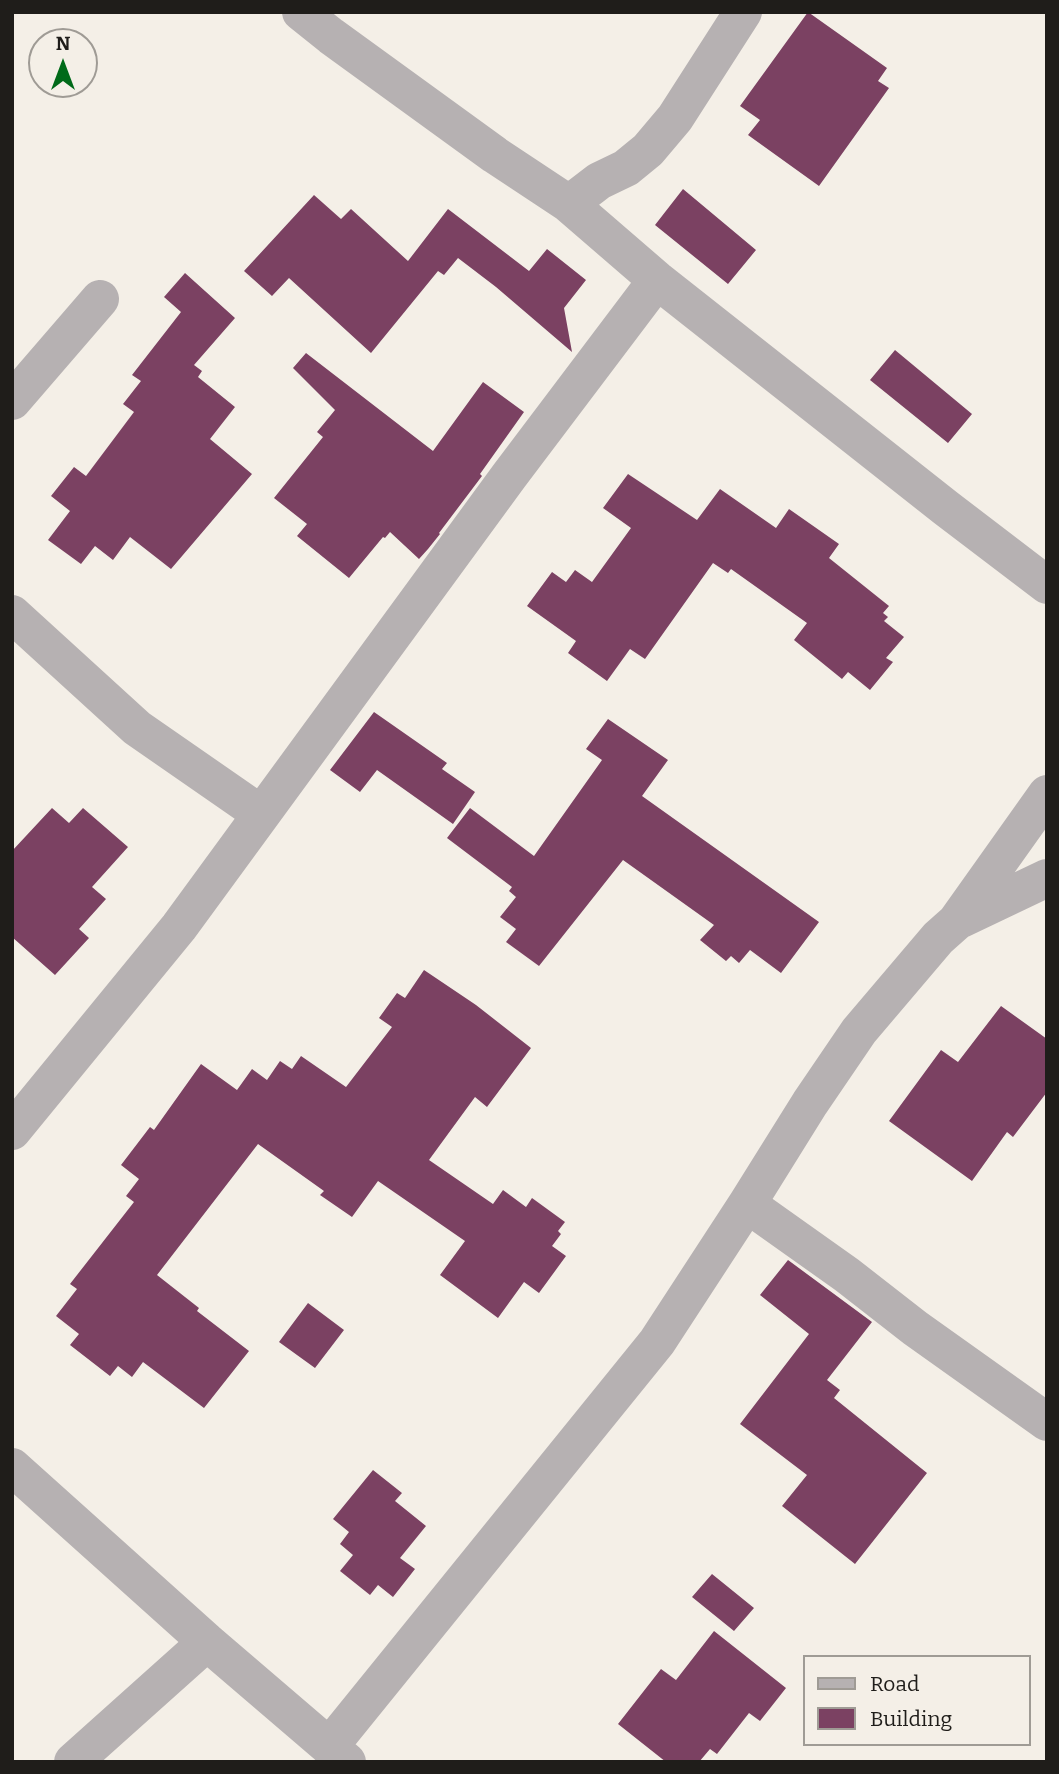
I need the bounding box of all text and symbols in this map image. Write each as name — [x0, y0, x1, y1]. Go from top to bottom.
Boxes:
north arrow — [28, 28, 98, 98]
text: N — [56, 32, 70, 55]
legend — [804, 1655, 1031, 1746]
text: Road — [870, 1671, 919, 1697]
text: Building — [870, 1706, 952, 1732]

